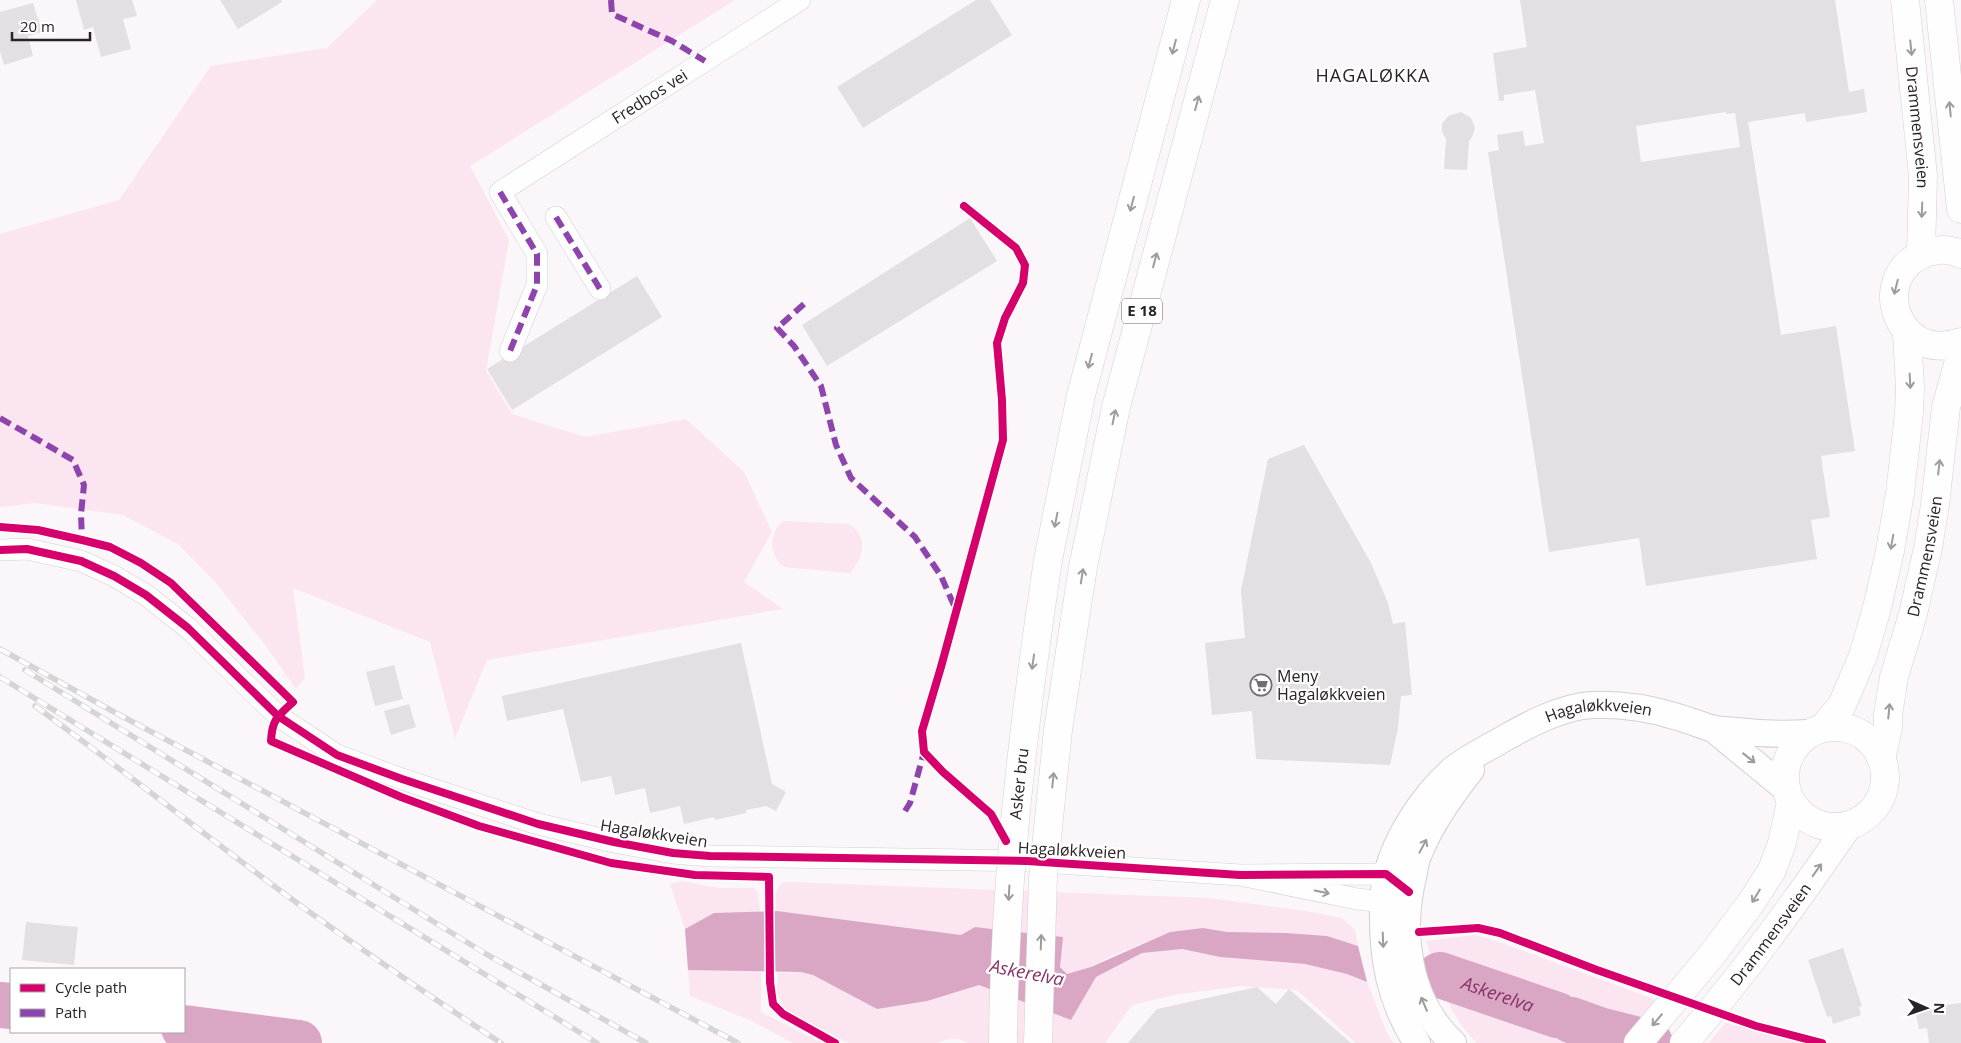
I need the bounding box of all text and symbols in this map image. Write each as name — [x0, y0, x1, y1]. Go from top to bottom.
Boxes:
scale bar — [12, 10, 90, 42]
text: 20 m — [20, 16, 55, 36]
one-way arrow — [1168, 39, 1178, 55]
one-way arrow — [1906, 40, 1916, 56]
district label: HAGALØKKA — [1316, 63, 1430, 87]
street label: Fredbos vei — [607, 64, 692, 129]
street label: Drammensveien — [1901, 65, 1934, 189]
one-way arrow — [1193, 95, 1202, 111]
one-way arrow — [1945, 101, 1955, 117]
one-way arrow — [1127, 196, 1136, 212]
one-way arrow — [1917, 202, 1927, 218]
one-way arrow — [1151, 253, 1160, 269]
one-way arrow — [1891, 278, 1900, 294]
road number: E 18 — [1122, 298, 1162, 324]
one-way arrow — [1085, 353, 1094, 369]
one-way arrow — [1905, 372, 1914, 388]
one-way arrow — [1110, 410, 1119, 426]
one-way arrow — [1934, 459, 1944, 475]
street label: Drammensveien — [1902, 495, 1947, 619]
one-way arrow — [1051, 512, 1061, 528]
one-way arrow — [1886, 534, 1896, 550]
one-way arrow — [1077, 569, 1087, 585]
one-way arrow — [1028, 654, 1038, 670]
place label: Meny Hagaløkkveien — [1277, 665, 1386, 705]
supermarket icon: Meny Hagaløkkveien — [1249, 673, 1273, 697]
street label: Hagaløkkveien — [1542, 694, 1654, 727]
one-way arrow — [1884, 704, 1894, 720]
street label: Asker bru — [1004, 747, 1034, 820]
one-way arrow — [1742, 752, 1755, 763]
one-way arrow — [1048, 772, 1058, 788]
street label: Hagaløkkveien — [599, 814, 709, 852]
street label: Hagaløkkveien — [1017, 836, 1127, 864]
one-way arrow — [1418, 838, 1428, 853]
one-way arrow — [1812, 864, 1823, 877]
street label: Drammensveien — [1725, 879, 1816, 990]
one-way arrow — [1005, 885, 1014, 901]
one-way arrow — [1314, 888, 1330, 897]
one-way arrow — [1750, 888, 1760, 902]
one-way arrow — [1378, 931, 1388, 947]
one-way arrow — [1036, 934, 1045, 950]
water label: Askerelva — [986, 953, 1066, 991]
legend — [10, 968, 185, 1033]
water label: Askerelva — [1457, 970, 1537, 1017]
text: Cycle path — [55, 977, 127, 997]
north arrow — [1901, 983, 1951, 1033]
one-way arrow — [1419, 997, 1429, 1012]
text: Path — [55, 1002, 87, 1022]
text: N — [1930, 1002, 1949, 1014]
one-way arrow — [1652, 1014, 1663, 1027]

